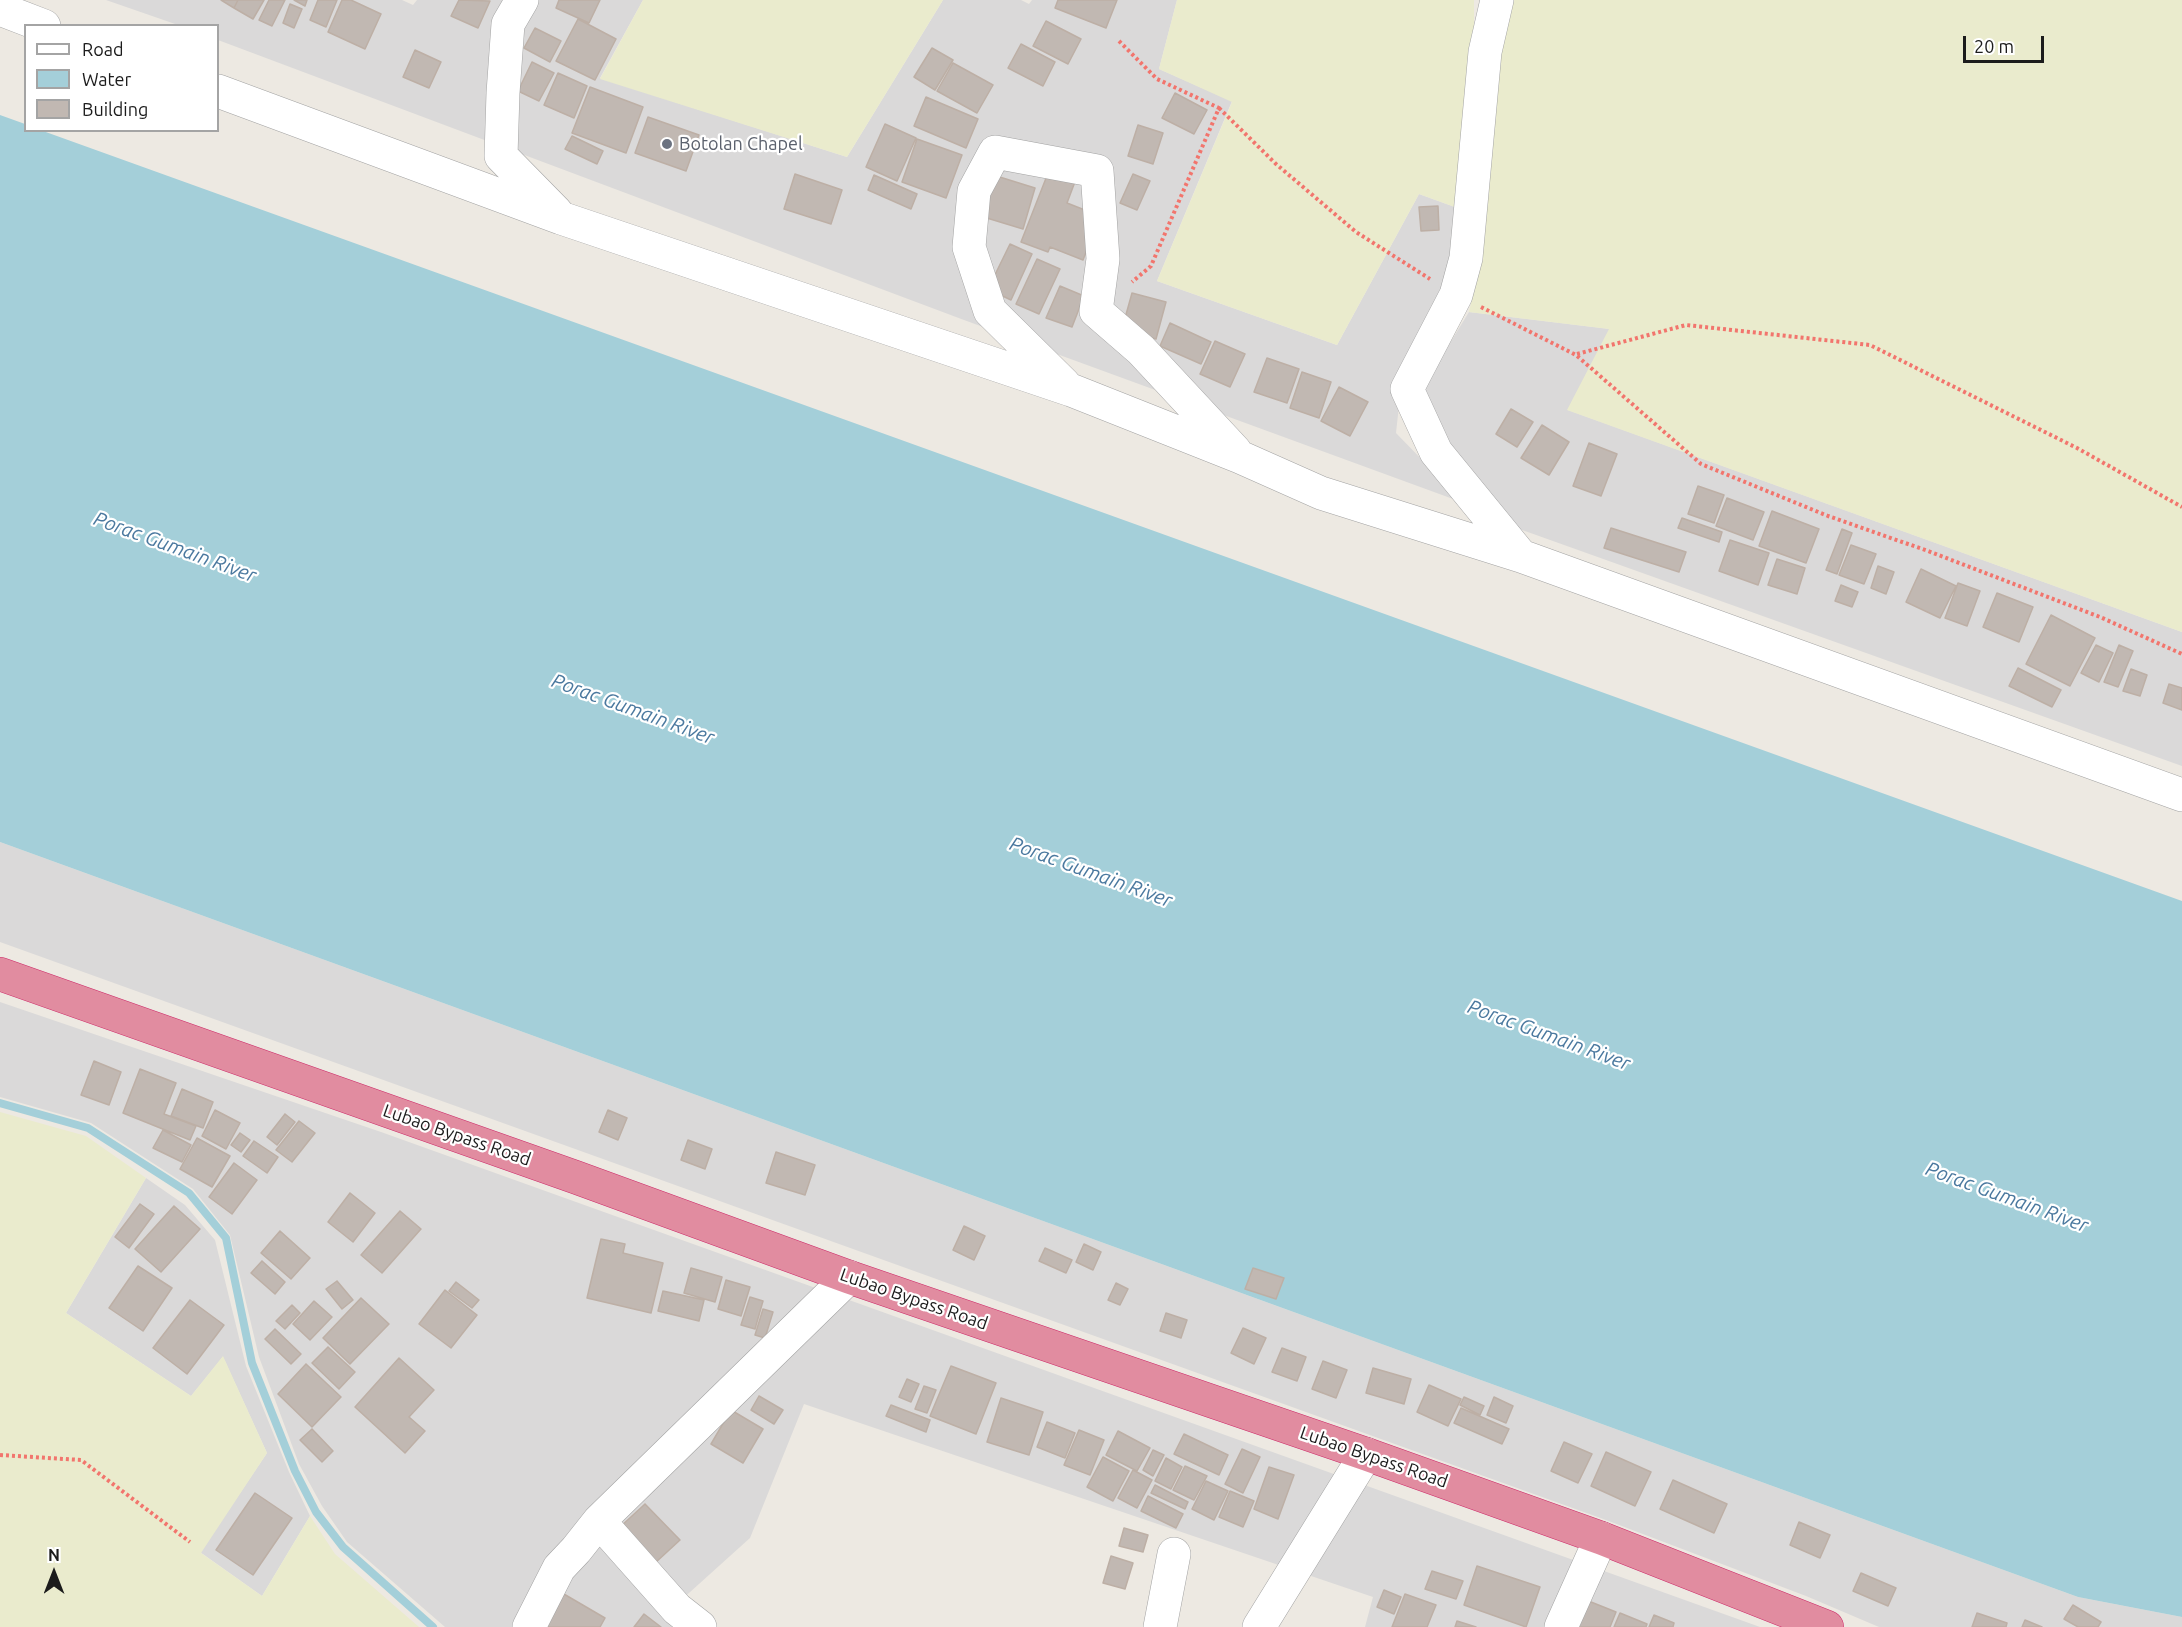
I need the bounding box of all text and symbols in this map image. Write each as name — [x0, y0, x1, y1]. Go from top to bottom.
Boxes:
legend — [24, 24, 219, 132]
scale bar — [1966, 24, 2047, 62]
text: 20 m — [1974, 36, 2014, 56]
text: Road — [82, 39, 124, 59]
text: Water — [82, 69, 131, 89]
text: Building — [82, 99, 148, 119]
place label: Botolan Chapel — [679, 133, 803, 155]
marker: Botolan Chapel — [660, 137, 674, 151]
water label: Porac Gumain River — [90, 506, 260, 588]
water label: Porac Gumain River — [548, 668, 718, 750]
water label: Porac Gumain River — [1006, 831, 1176, 913]
water label: Porac Gumain River — [1464, 994, 1634, 1076]
street label: Lubao Bypass Road — [380, 1100, 534, 1170]
water label: Porac Gumain River — [1922, 1156, 2092, 1238]
street label: Lubao Bypass Road — [837, 1264, 991, 1334]
street label: Lubao Bypass Road — [1297, 1422, 1451, 1492]
north arrow — [24, 1543, 84, 1603]
text: N — [48, 1546, 60, 1564]

